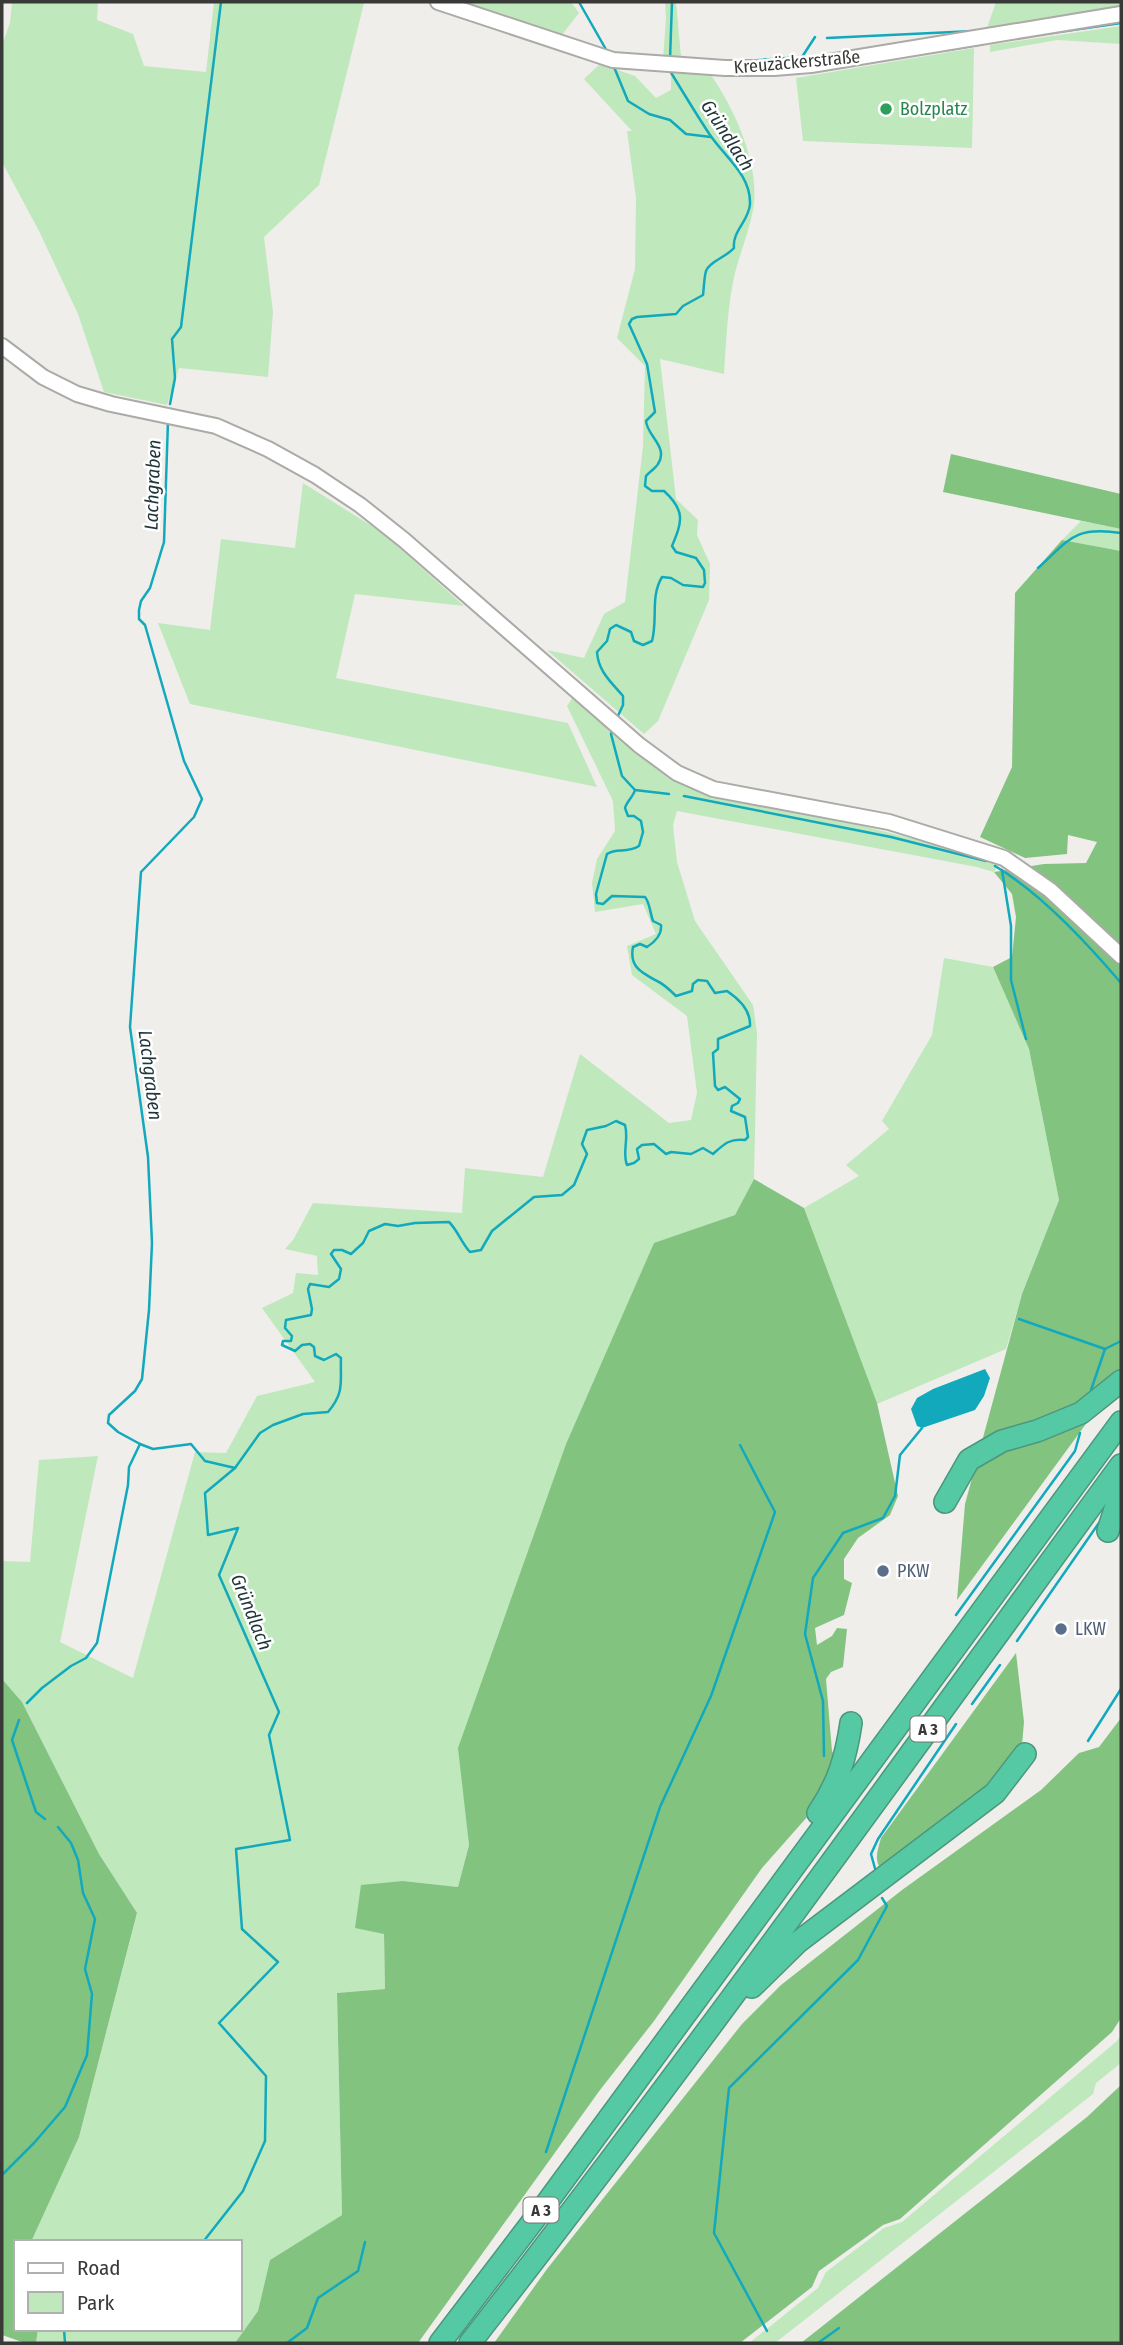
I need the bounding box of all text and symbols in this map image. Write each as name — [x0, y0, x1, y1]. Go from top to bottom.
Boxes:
street label: Kreuzäckerstraße — [733, 46, 861, 78]
water label: Gründlach — [696, 95, 759, 175]
place label: Bolzplatz — [900, 98, 967, 120]
marker: Bolzplatz — [878, 101, 894, 117]
water label: Lachgraben — [139, 439, 166, 531]
water label: Lachgraben — [134, 1029, 167, 1121]
place label: PKW — [897, 1560, 930, 1582]
marker: PKW — [875, 1563, 891, 1579]
water label: Gründlach — [226, 1571, 277, 1654]
place label: LKW — [1075, 1618, 1106, 1640]
marker: LKW — [1053, 1621, 1069, 1637]
road number: A 3 — [911, 1716, 946, 1742]
road number: A 3 — [524, 2198, 558, 2222]
legend — [14, 2240, 242, 2331]
text: Road — [77, 2255, 121, 2281]
text: Park — [77, 2290, 115, 2316]

